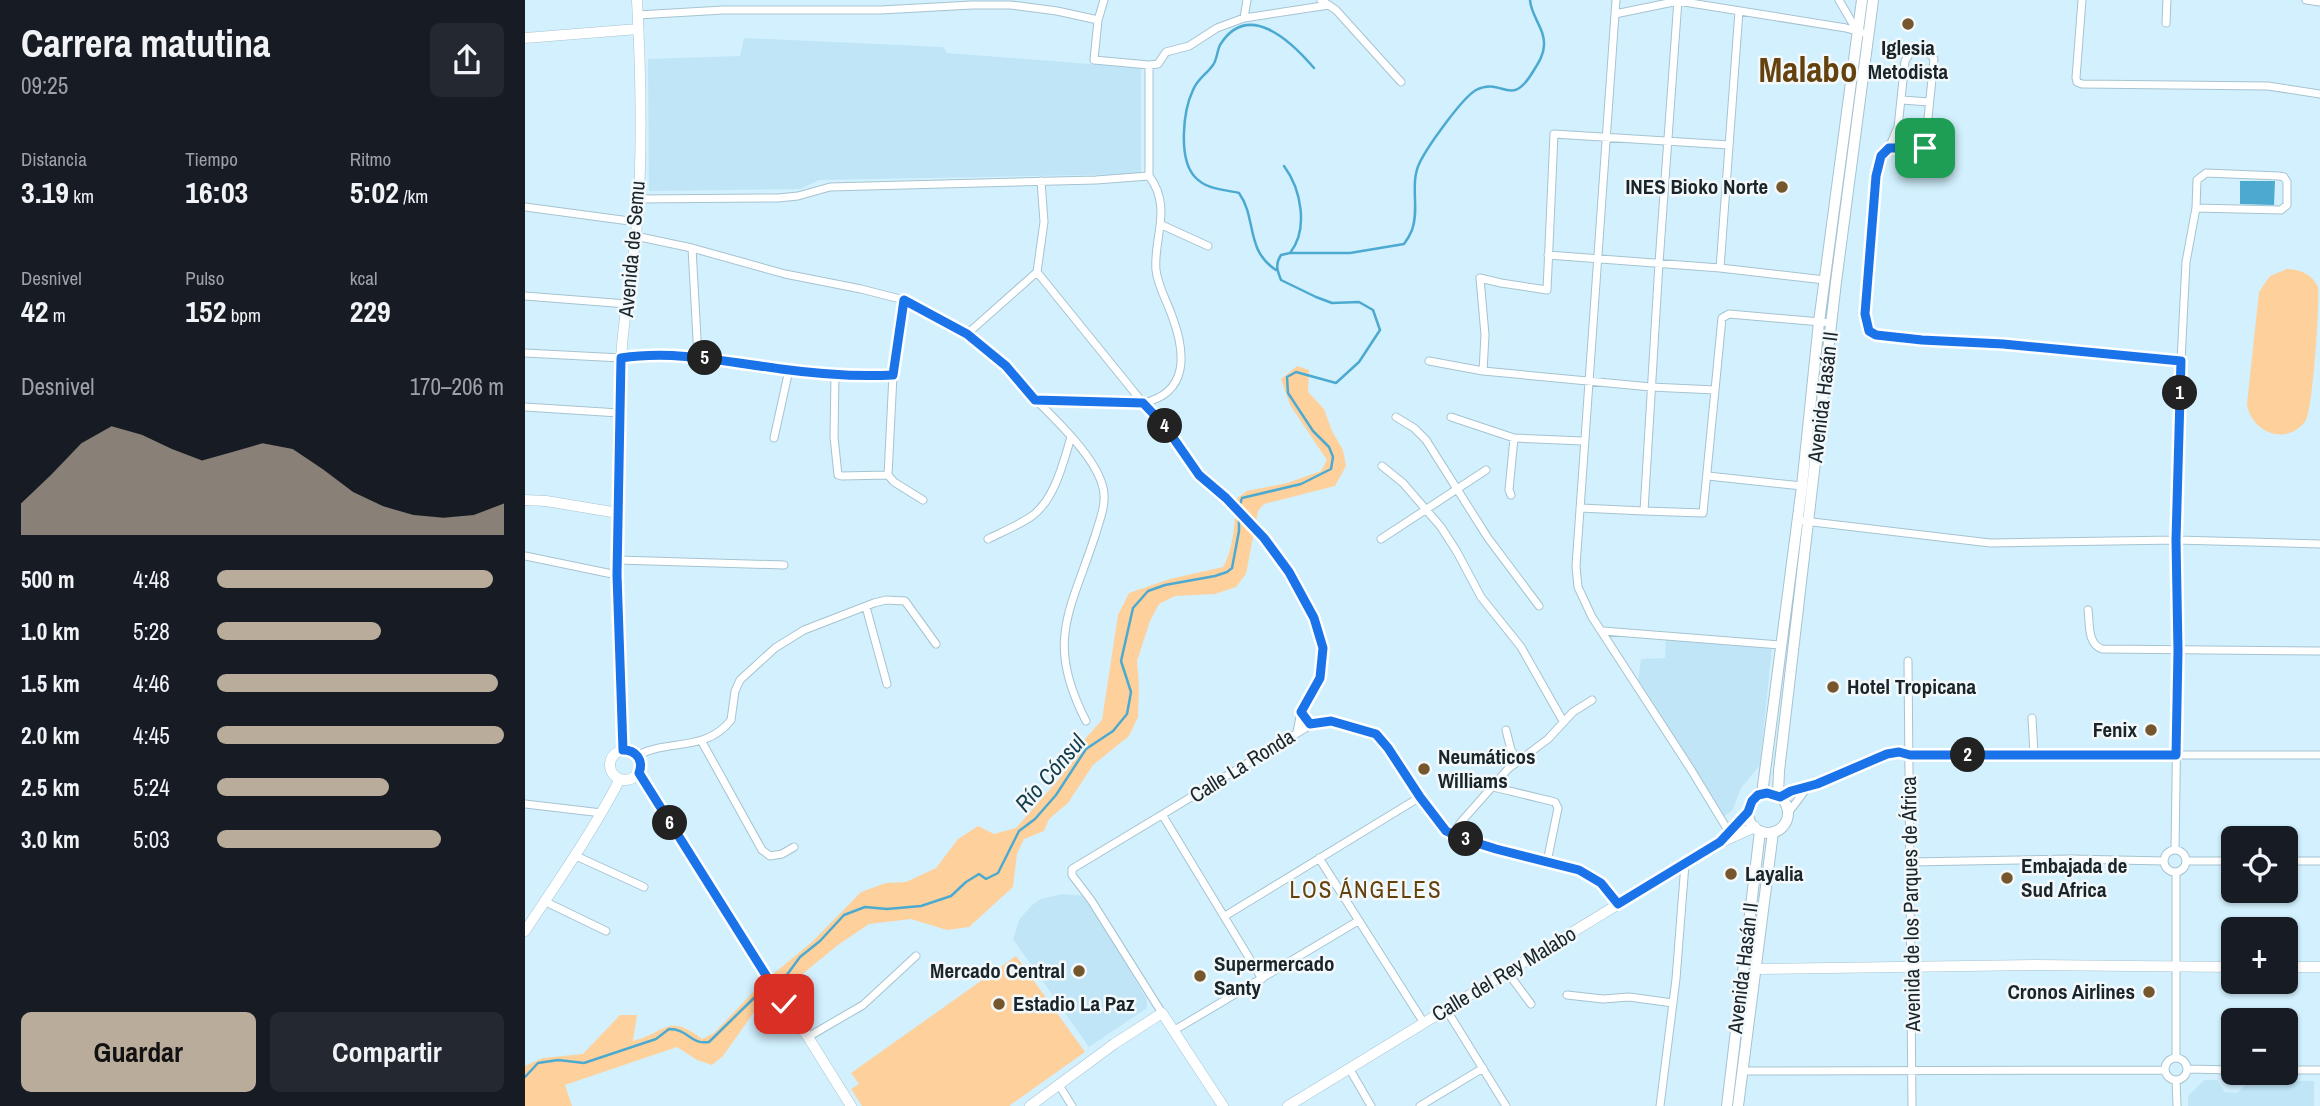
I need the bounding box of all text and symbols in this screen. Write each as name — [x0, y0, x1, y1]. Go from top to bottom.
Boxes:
marker: Iglesia Metodista — [1900, 16, 1916, 32]
text: Carrera matutina — [21, 18, 270, 69]
button: share — [430, 23, 504, 97]
place label: Iglesia Metodista — [1868, 33, 1949, 86]
district label: Malabo — [1759, 46, 1857, 93]
text: 09:25 — [21, 70, 68, 101]
pin — [1895, 118, 1955, 178]
icon: arrive — [1906, 129, 1944, 167]
text: Distancia — [21, 146, 87, 172]
text: Tiempo — [185, 146, 238, 172]
text: Ritmo — [350, 146, 391, 172]
text: 3.19 — [21, 172, 69, 212]
text: 16:03 — [185, 172, 248, 212]
text: 5:02 — [350, 172, 399, 212]
place label: INES Bioko Norte — [1625, 172, 1768, 201]
marker: INES Bioko Norte — [1774, 179, 1790, 195]
street label: Avenida de Semu — [611, 180, 652, 319]
text: km — [69, 183, 94, 209]
text: /km — [399, 183, 428, 209]
text: Desnivel — [21, 265, 82, 291]
text: Pulso — [185, 265, 224, 291]
text: kcal — [350, 265, 377, 291]
text: 42 — [21, 291, 48, 331]
text: 152 — [185, 291, 226, 331]
text: 229 — [350, 291, 391, 331]
text: m — [48, 302, 66, 328]
text: bpm — [226, 302, 261, 328]
street label: Avenida Hasán II — [1800, 330, 1845, 465]
pin: 5 — [687, 340, 723, 376]
text: 5 — [700, 344, 709, 370]
text: Desnivel — [21, 371, 94, 402]
text: 170–206 m — [410, 371, 504, 402]
pin: 1 — [2163, 376, 2197, 410]
text: 1 — [2175, 379, 2184, 405]
pin: 4 — [1147, 408, 1183, 444]
text: 4 — [1160, 412, 1169, 438]
text: 500 m — [21, 564, 74, 595]
text: 4:48 — [133, 564, 170, 595]
text: 1.0 km — [21, 616, 80, 647]
text: 5:28 — [133, 616, 170, 647]
text: 1.5 km — [21, 668, 80, 699]
text: 4:46 — [133, 668, 170, 699]
place label: Hotel Tropicana — [1847, 672, 1977, 701]
marker: Hotel Tropicana — [1825, 679, 1841, 695]
place label: Fenix — [2093, 715, 2137, 744]
text: 2.0 km — [21, 720, 80, 751]
text: 4:45 — [133, 720, 170, 751]
street label: Calle La Ronda — [1184, 722, 1300, 809]
marker: Fenix — [2143, 722, 2159, 738]
water label: Río Cónsul — [1007, 727, 1092, 818]
pin: 2 — [1951, 738, 1985, 772]
text: 2 — [1963, 741, 1972, 767]
place label: Neumáticos Williams — [1438, 742, 1536, 795]
marker: Neumáticos Williams — [1416, 761, 1432, 777]
text: 2.5 km — [21, 772, 80, 803]
text: 5:24 — [133, 772, 170, 803]
street label: Avenida de los Parques de África — [1894, 776, 1927, 1033]
pin: 6 — [653, 806, 687, 840]
text: 6 — [665, 809, 674, 835]
pin: 3 — [1448, 822, 1483, 856]
text: 3.0 km — [21, 824, 80, 855]
text: 5:03 — [133, 824, 170, 855]
text: 3 — [1461, 825, 1470, 851]
map controls — [2221, 826, 2298, 1085]
button: locate — [2221, 826, 2298, 903]
place label: Embajada de Sud Africa — [2021, 851, 2127, 904]
place label: Layalia — [1745, 859, 1804, 888]
marker: Layalia — [1723, 866, 1739, 882]
marker: Embajada de Sud Africa — [1999, 870, 2015, 886]
district label: LOS ÁNGELES — [1289, 874, 1443, 905]
street label: Avenida Hasán II — [1720, 901, 1765, 1036]
button: + — [2221, 917, 2298, 994]
street label: Calle del Rey Malabo — [1426, 919, 1581, 1028]
place label: Supermercado Santy — [1214, 949, 1335, 1002]
place label: Mercado Central — [930, 956, 1065, 985]
marker: Mercado Central — [1071, 963, 1087, 979]
marker: Supermercado Santy — [1192, 968, 1208, 984]
pin — [754, 974, 814, 1034]
place label: Cronos Airlines — [2007, 977, 2135, 1006]
marker: Cronos Airlines — [2141, 984, 2157, 1000]
icon: check — [765, 985, 803, 1023]
place label: Estadio La Paz — [1013, 989, 1135, 1018]
marker: Estadio La Paz — [991, 996, 1007, 1012]
button: − — [2221, 1008, 2298, 1085]
button: Guardar — [21, 1012, 256, 1092]
button: Compartir — [270, 1012, 504, 1092]

